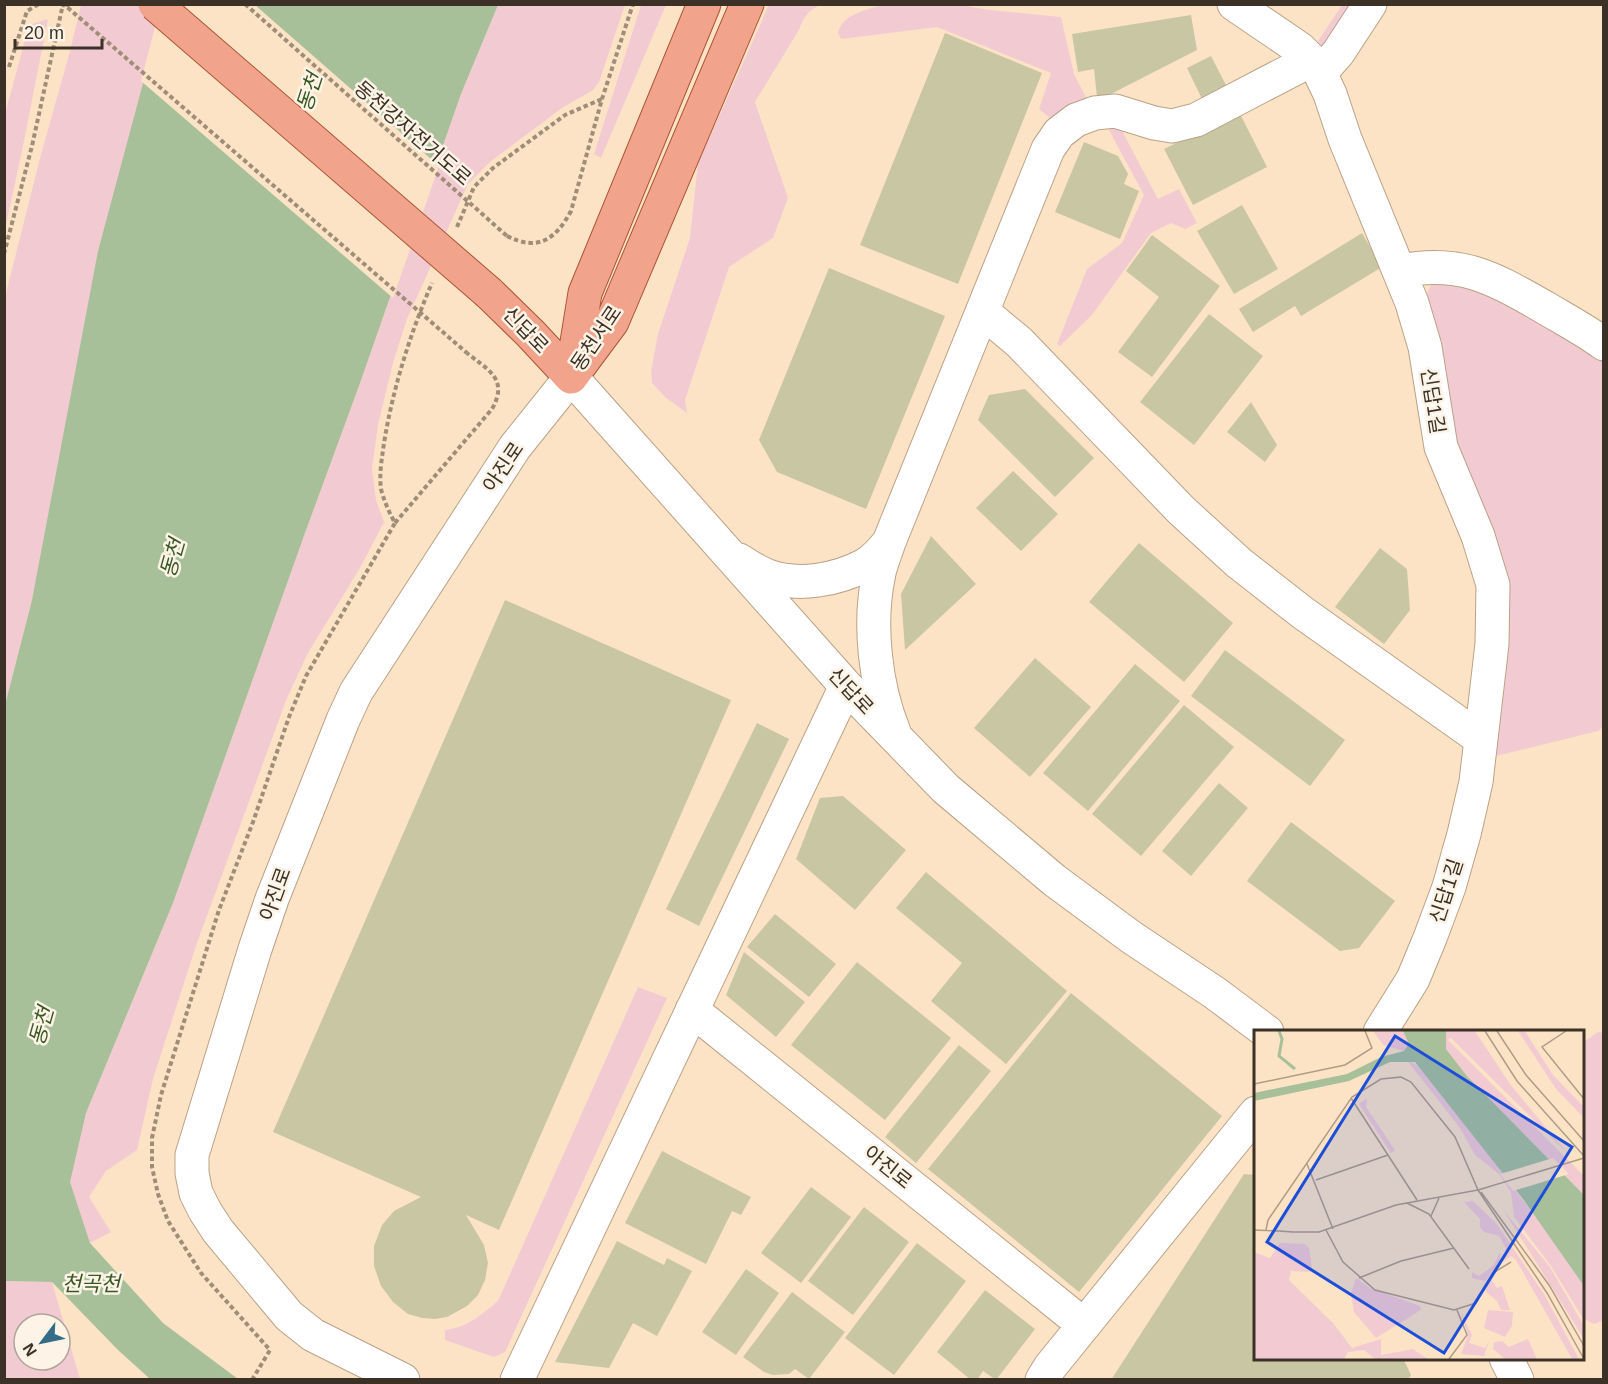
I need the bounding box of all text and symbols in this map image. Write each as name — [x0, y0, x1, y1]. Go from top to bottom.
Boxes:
scale bar — [15, 12, 102, 50]
text: 20 m — [24, 23, 64, 43]
water label: 동천 — [292, 68, 327, 114]
street label: 동천강자전거도로 — [350, 76, 476, 190]
street label: 동천서로 — [566, 301, 626, 375]
street label: 신답로 — [499, 303, 553, 357]
street label: 신답1길 — [1417, 367, 1449, 435]
street label: 아진로 — [478, 438, 528, 496]
water label: 동천 — [156, 534, 189, 580]
street label: 신답로 — [824, 663, 878, 719]
street label: 신답1길 — [1425, 856, 1467, 926]
street label: 아진로 — [255, 864, 295, 924]
water label: 동천 — [25, 1002, 58, 1048]
inset map — [1254, 1030, 1584, 1360]
street label: 아진로 — [860, 1141, 916, 1193]
water label: 천곡천 — [62, 1272, 123, 1295]
north arrow — [12, 1312, 72, 1372]
text: N — [19, 1340, 40, 1359]

